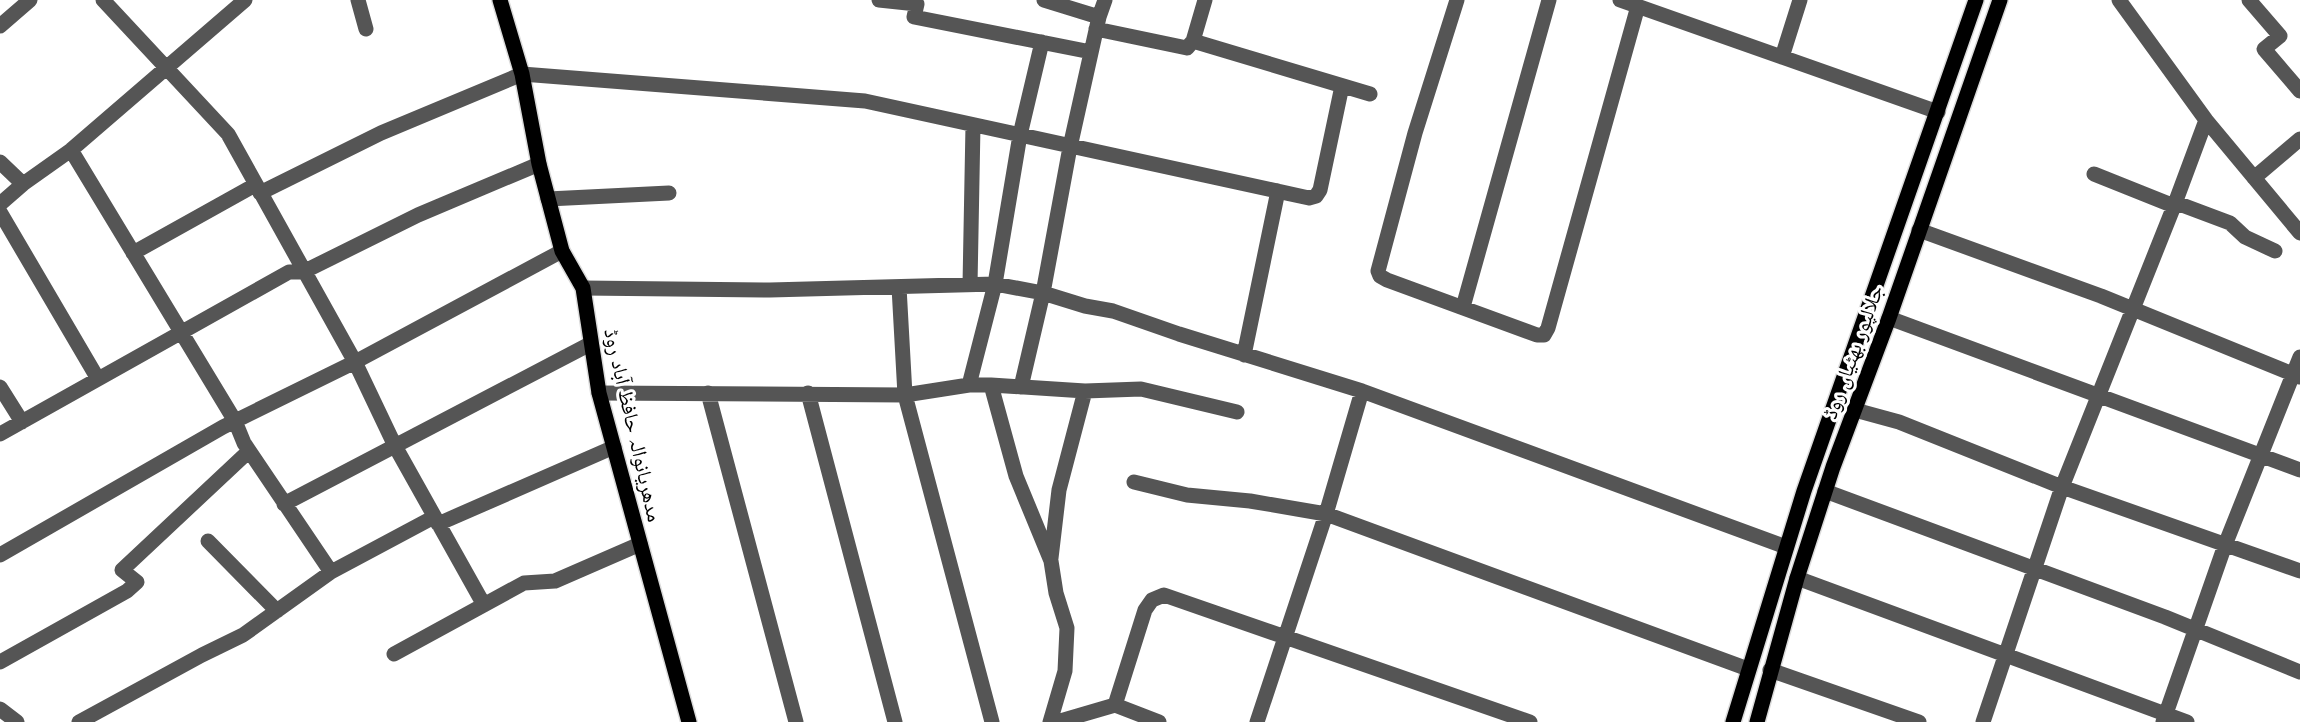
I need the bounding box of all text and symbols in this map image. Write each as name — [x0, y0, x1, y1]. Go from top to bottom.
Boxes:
street label: جلالپور بھٹیاں روڈ — [1817, 282, 1889, 422]
street label: مدھریانوالہ حافظ آباد روڈ — [598, 326, 668, 524]

